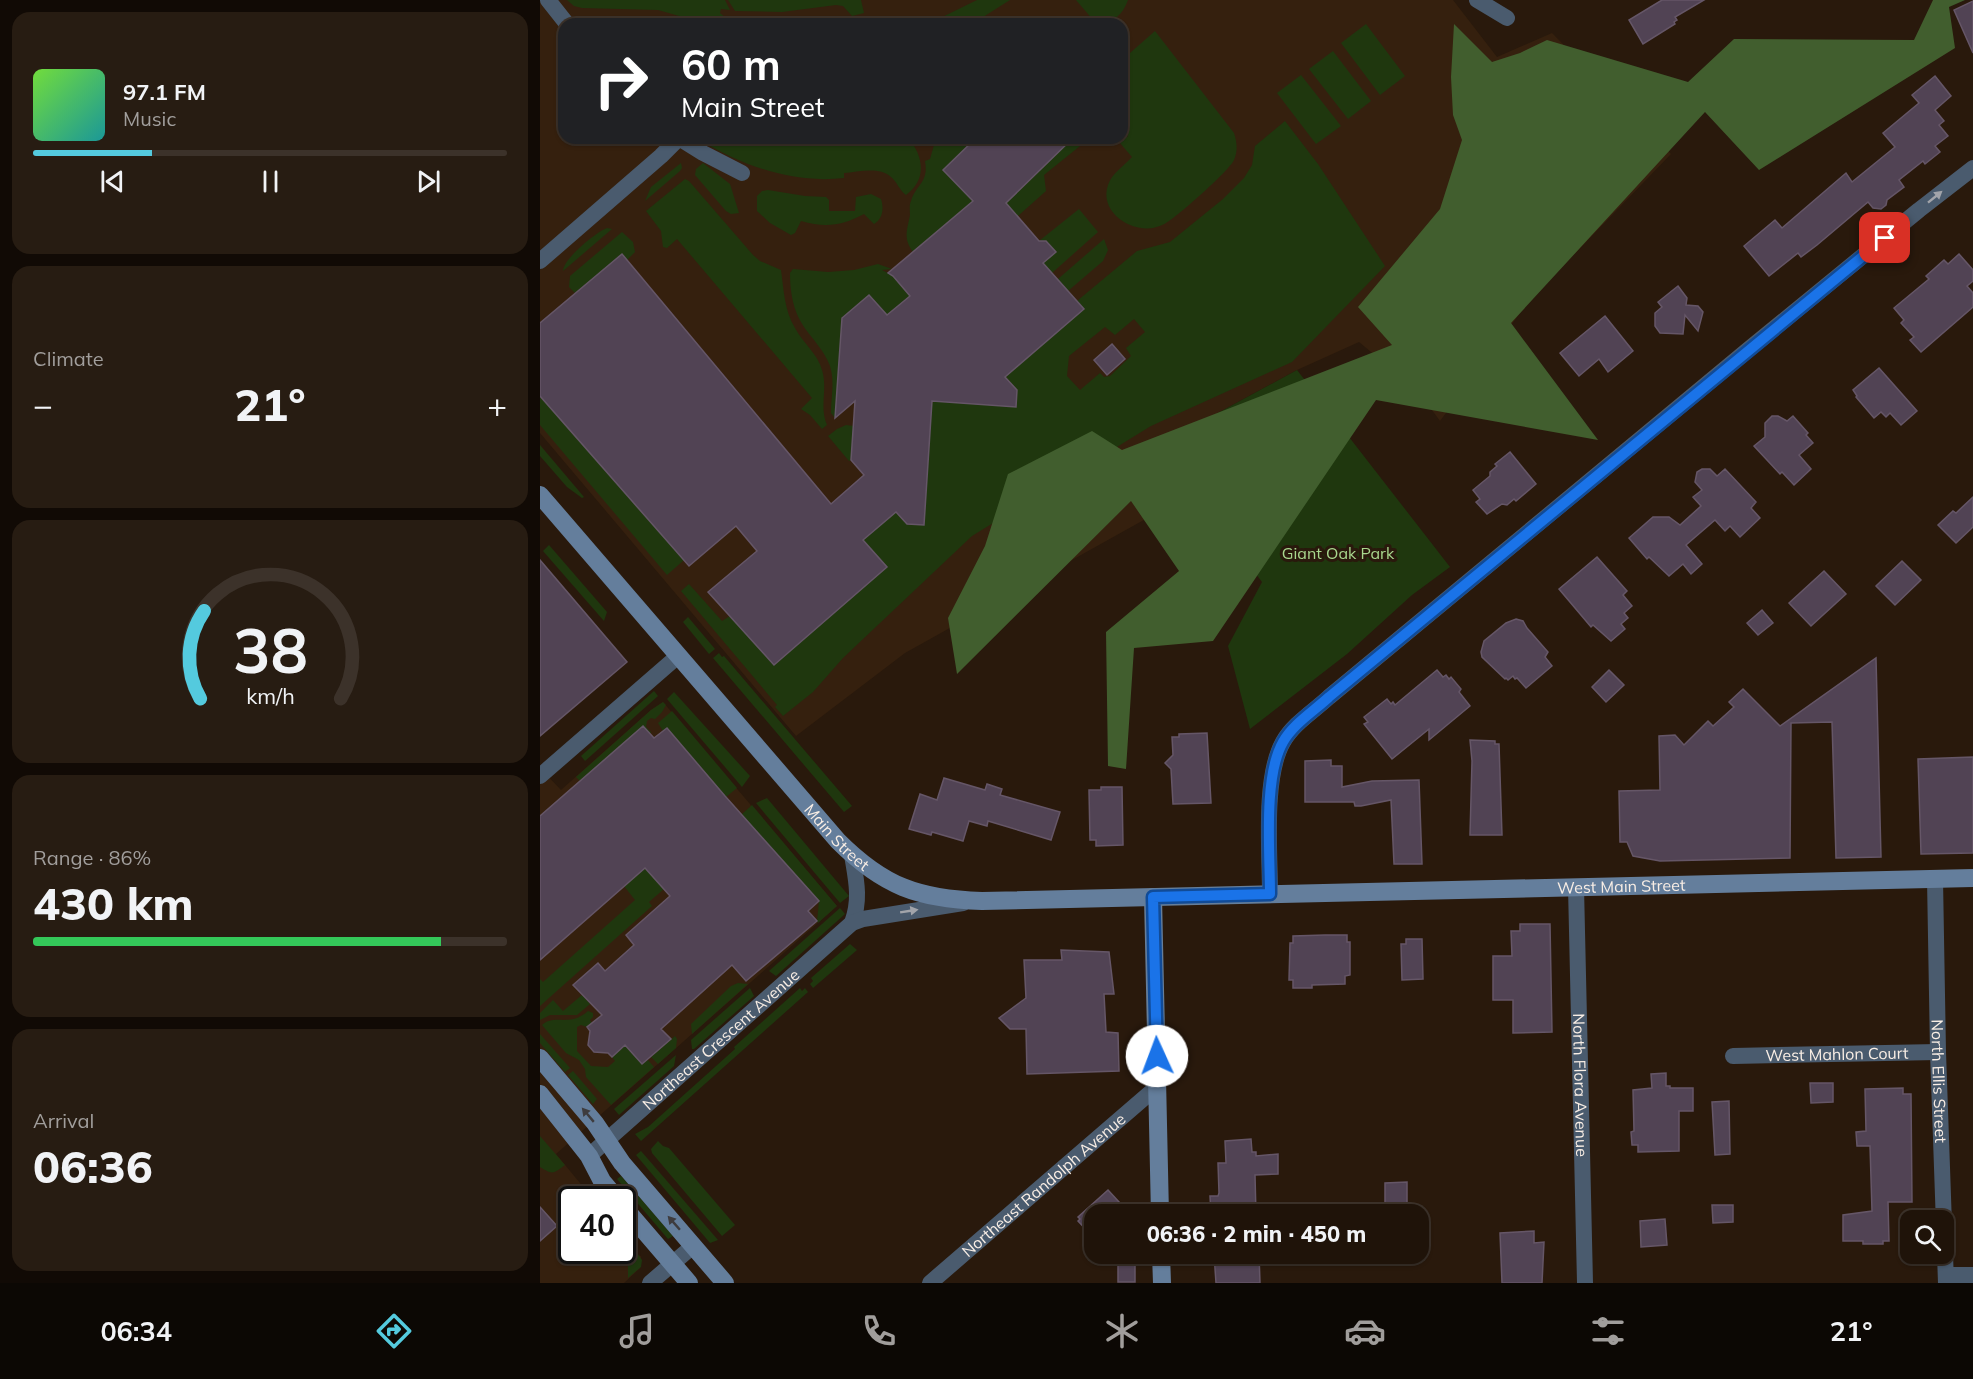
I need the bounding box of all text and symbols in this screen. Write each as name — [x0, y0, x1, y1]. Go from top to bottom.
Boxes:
text: 60 m — [681, 38, 781, 91]
icon: right — [582, 42, 660, 120]
text: 97.1 FM — [123, 78, 206, 106]
text: Main Street — [681, 90, 824, 124]
text: Music — [123, 106, 176, 131]
icon: previous — [96, 165, 129, 198]
icon: pause — [254, 165, 287, 198]
icon: next — [412, 165, 445, 198]
one-way arrow — [1927, 191, 1942, 204]
pin — [1859, 212, 1910, 263]
icon: arrive — [1868, 221, 1901, 254]
text: Climate — [33, 346, 104, 371]
text: 21° — [234, 376, 306, 432]
text: − — [33, 384, 53, 425]
text: + — [487, 384, 507, 425]
park label: Giant Oak Park — [1282, 543, 1395, 563]
text: 38 — [233, 610, 307, 689]
text: km/h — [246, 682, 294, 709]
street label: Main Street — [800, 799, 874, 875]
text: Range · 86% — [33, 845, 151, 870]
text: 430 km — [33, 875, 194, 931]
street label: West Main Street — [1557, 875, 1686, 898]
one-way arrow — [900, 907, 919, 916]
street label: Northeast Crescent Avenue — [638, 964, 803, 1114]
street label: North Flora Avenue — [1569, 1013, 1592, 1157]
street label: North Ellis Street — [1927, 1019, 1951, 1144]
position arrow — [1125, 1024, 1189, 1088]
street label: West Mahlon Court — [1765, 1043, 1909, 1065]
one-way arrow — [582, 1107, 595, 1123]
text: Arrival — [33, 1108, 94, 1133]
street label: Northeast Randolph Avenue — [958, 1109, 1129, 1261]
text: 06:36 — [33, 1138, 153, 1194]
speed limit sign: 40 — [558, 1186, 636, 1264]
map controls — [1900, 1210, 1954, 1264]
button: search — [1900, 1210, 1954, 1264]
one-way arrow — [668, 1216, 681, 1231]
text: 06:36 · 2 min · 450 m — [1147, 1220, 1366, 1248]
icon: directions — [373, 1310, 415, 1352]
icon: music — [616, 1310, 658, 1352]
icon: phone — [858, 1310, 900, 1352]
icon: climate — [1101, 1310, 1143, 1352]
icon: car — [1344, 1310, 1386, 1352]
icon: filters — [1587, 1310, 1629, 1352]
text: 06:34 — [100, 1314, 172, 1348]
text: 21° — [1830, 1314, 1872, 1348]

